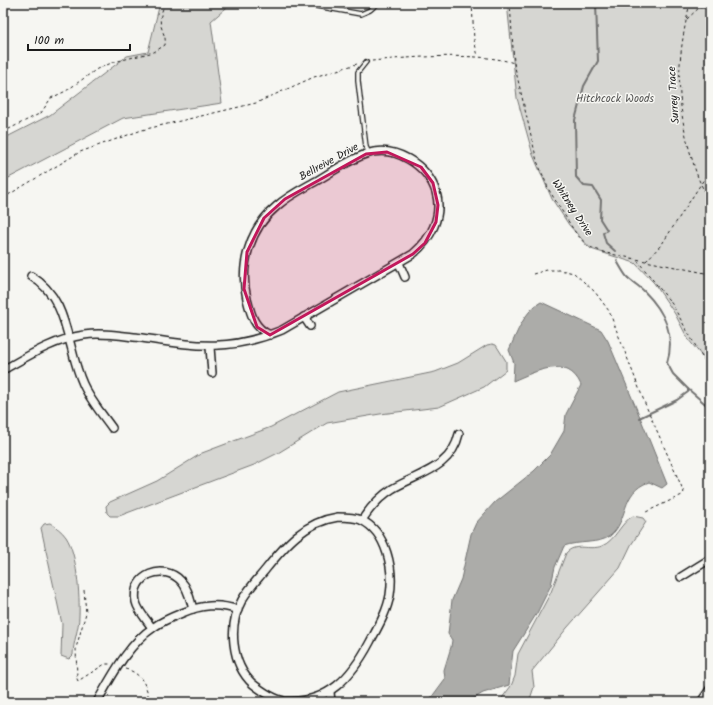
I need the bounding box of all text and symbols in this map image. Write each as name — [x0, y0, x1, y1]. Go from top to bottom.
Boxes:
scale bar — [28, 26, 130, 52]
text: 100 m — [34, 31, 65, 50]
street label: Surrey Trace — [663, 66, 685, 124]
park label: Hitchcock Woods — [576, 90, 654, 108]
street label: Bellreive Drive — [296, 138, 362, 186]
street label: Whitney Drive — [547, 176, 597, 240]

